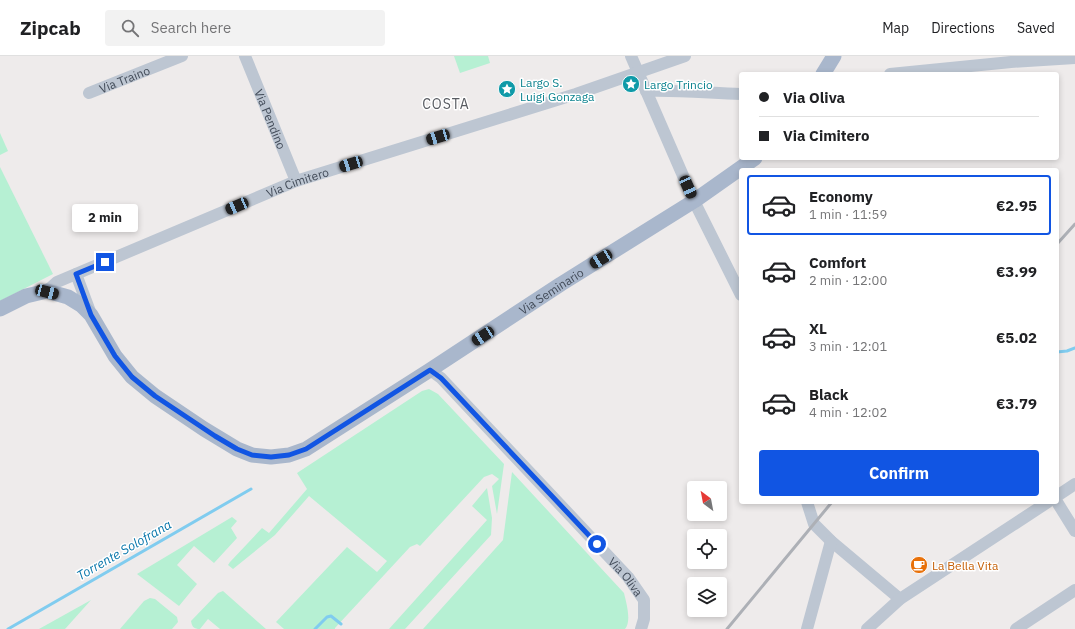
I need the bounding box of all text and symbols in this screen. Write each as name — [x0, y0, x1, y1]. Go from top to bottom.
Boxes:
search box — [105, 10, 385, 46]
text: Zipcab — [20, 16, 81, 40]
icon: search — [119, 17, 141, 39]
text: Search here — [151, 18, 231, 37]
text: Map — [882, 19, 909, 37]
text: Directions — [931, 19, 995, 37]
text: Saved — [1017, 19, 1055, 37]
street label: Via Traino — [97, 62, 152, 96]
place icon: Largo Trincio — [621, 74, 641, 94]
place label: Largo S. Luigi Gonzaga — [520, 75, 595, 104]
place label: Largo Trincio — [644, 77, 713, 92]
place icon: Largo S. Luigi Gonzaga — [497, 79, 517, 99]
street label: Via Pendino — [252, 87, 290, 151]
text: Via Oliva — [783, 88, 845, 107]
district label: COSTA — [422, 95, 470, 113]
text: Via Cimitero — [783, 126, 869, 145]
car — [425, 128, 451, 146]
car — [338, 155, 364, 173]
street label: Via Cimitero — [264, 164, 331, 200]
car — [678, 174, 698, 200]
icon: car — [761, 187, 797, 223]
text: Economy — [809, 187, 873, 206]
car — [224, 196, 250, 216]
text: €2.95 — [996, 196, 1037, 215]
callout: 2 min — [72, 204, 138, 232]
text: 1 min · 11:59 — [809, 206, 887, 223]
text: 2 min — [88, 209, 122, 226]
car — [588, 248, 614, 270]
route end — [96, 253, 114, 271]
icon: car — [761, 253, 797, 289]
text: Comfort — [809, 253, 866, 272]
text: €3.99 — [996, 262, 1037, 281]
street label: Via Seminario — [516, 264, 586, 317]
text: 2 min · 12:00 — [809, 272, 887, 289]
car — [34, 283, 60, 301]
icon: car — [761, 319, 797, 355]
text: XL — [809, 319, 827, 338]
car — [470, 324, 496, 348]
text: €5.02 — [996, 328, 1037, 347]
text: 3 min · 12:01 — [809, 338, 887, 355]
icon: car — [761, 385, 797, 421]
text: Black — [809, 385, 849, 404]
text: €3.79 — [996, 394, 1037, 413]
text: 4 min · 12:02 — [809, 404, 887, 421]
button: Confirm — [759, 450, 1039, 496]
north arrow — [687, 481, 727, 521]
map controls — [687, 481, 727, 617]
water label: Torrente Solofrana — [73, 516, 175, 584]
button: locate — [687, 529, 727, 569]
route start — [588, 535, 606, 553]
street label: Via Oliva — [605, 554, 647, 600]
cafe icon: La Bella Vita — [909, 555, 929, 575]
place label: La Bella Vita — [932, 558, 999, 573]
button: layers — [687, 577, 727, 617]

